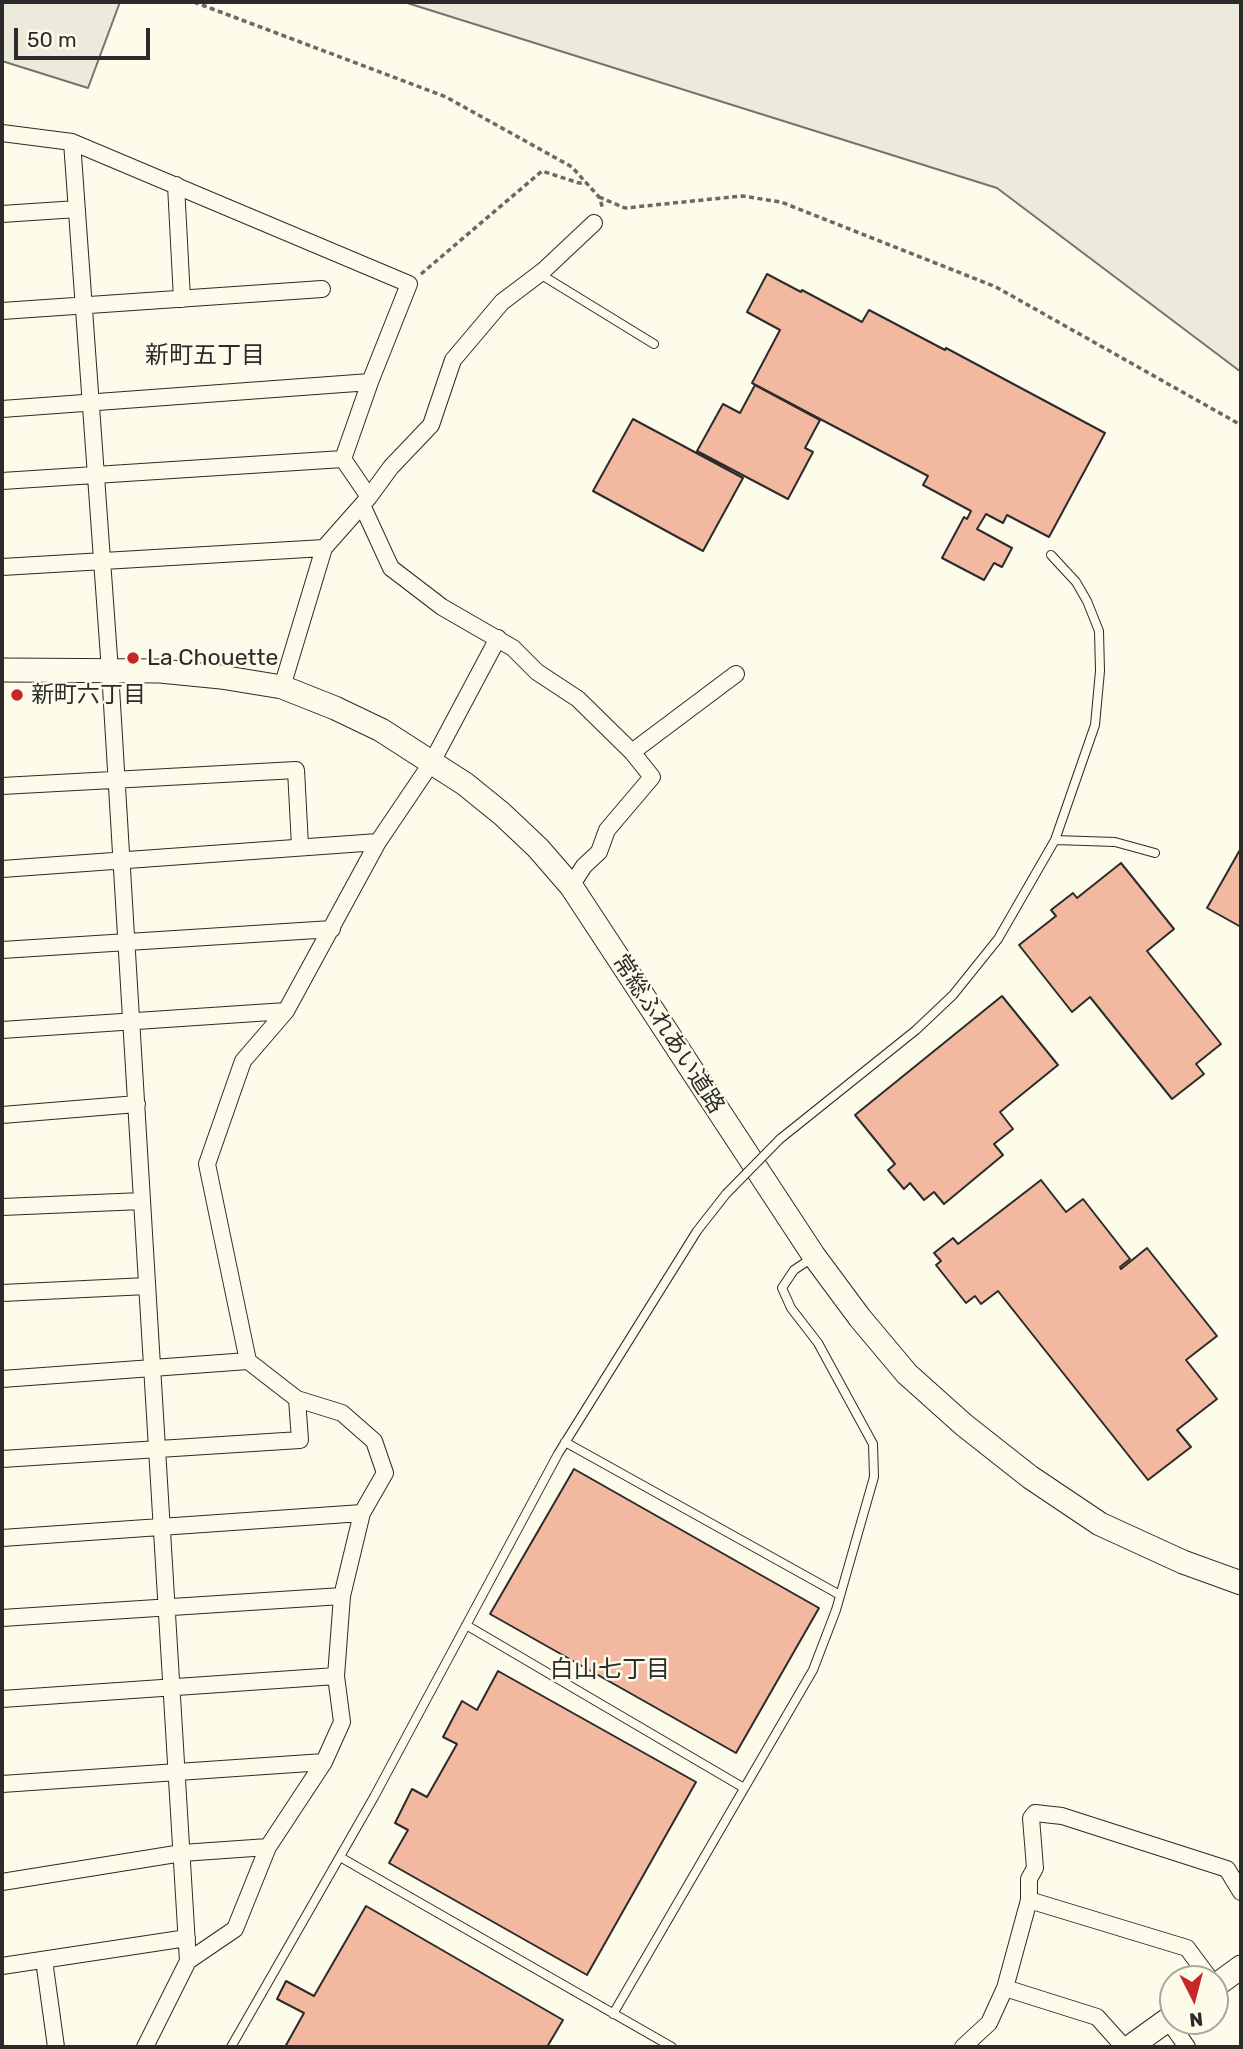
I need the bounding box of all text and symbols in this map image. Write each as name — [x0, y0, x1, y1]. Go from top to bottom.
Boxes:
scale bar — [18, 14, 154, 58]
text: 50 m — [27, 27, 77, 52]
district label: 新町五丁目 — [145, 342, 265, 370]
place label: La Chouette — [147, 644, 278, 672]
marker: La Chouette — [125, 650, 141, 666]
place label: 新町六丁目 — [31, 681, 146, 709]
marker: 新町六丁目 — [9, 687, 25, 703]
street label: 常総ふれあい道路 — [606, 949, 730, 1119]
district label: 白山七丁目 — [550, 1656, 670, 1684]
north arrow — [1159, 1965, 1229, 2035]
text: N — [1188, 2007, 1204, 2032]

